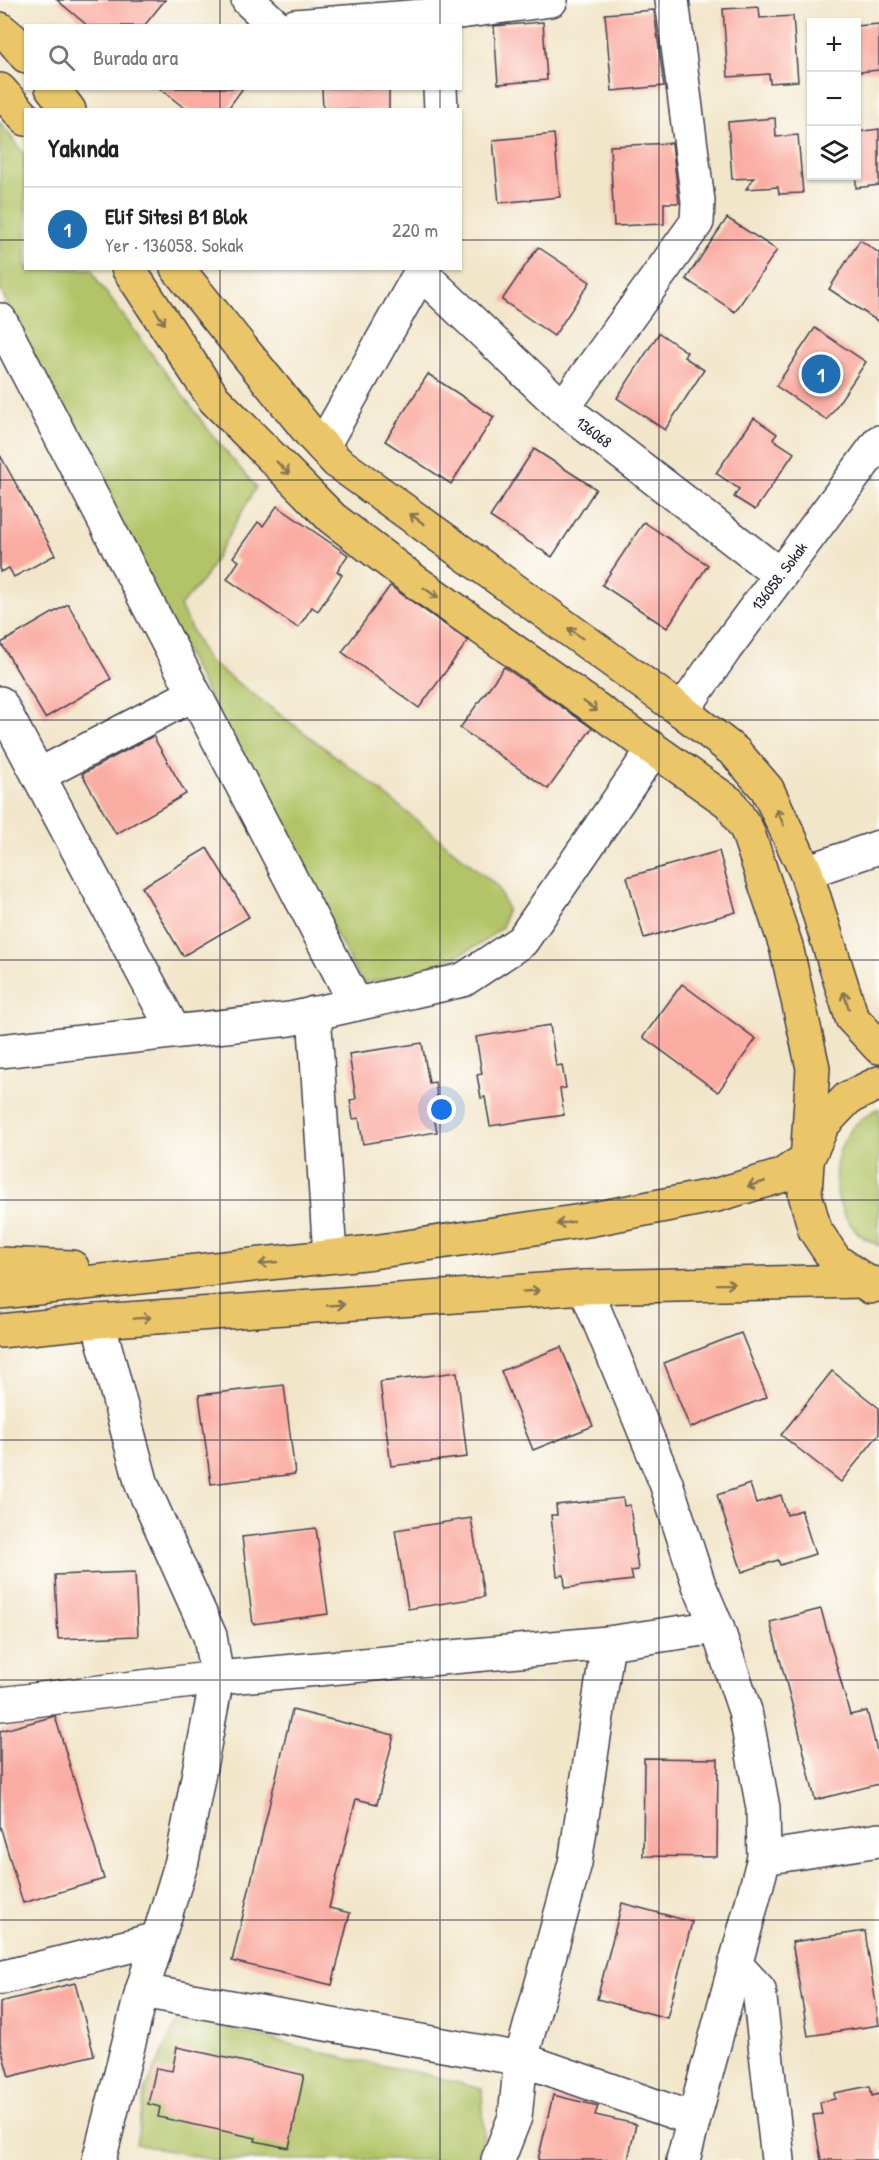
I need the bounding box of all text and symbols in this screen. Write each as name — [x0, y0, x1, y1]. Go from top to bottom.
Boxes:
map controls — [807, 18, 861, 180]
button: + — [807, 18, 861, 72]
search box — [24, 24, 462, 90]
icon: search — [45, 41, 78, 74]
text: Burada ara — [93, 42, 178, 72]
button: − — [807, 72, 861, 126]
button: layers — [807, 126, 861, 180]
text: Yakında — [48, 130, 118, 165]
text: Elif Sitesi B1 Blok — [105, 201, 247, 231]
text: 1 — [64, 216, 71, 243]
text: 220 m — [392, 216, 438, 243]
text: Yer · 136058. Sokak — [105, 231, 244, 258]
one-way arrow — [154, 308, 166, 325]
pin: 1 — [802, 352, 840, 397]
street label: 136068 — [571, 411, 617, 453]
one-way arrow — [275, 460, 290, 475]
one-way arrow — [409, 513, 425, 525]
street label: 136058. Sokak — [746, 537, 812, 615]
one-way arrow — [423, 587, 439, 599]
one-way arrow — [567, 627, 583, 639]
one-way arrow — [582, 700, 598, 712]
one-way arrow — [773, 808, 785, 826]
one-way arrow — [840, 991, 851, 1010]
your location — [427, 1095, 456, 1124]
one-way arrow — [747, 1178, 766, 1190]
one-way arrow — [556, 1218, 575, 1229]
one-way arrow — [258, 1258, 278, 1269]
one-way arrow — [715, 1279, 735, 1290]
one-way arrow — [520, 1285, 540, 1296]
one-way arrow — [326, 1299, 346, 1310]
one-way arrow — [131, 1312, 151, 1323]

